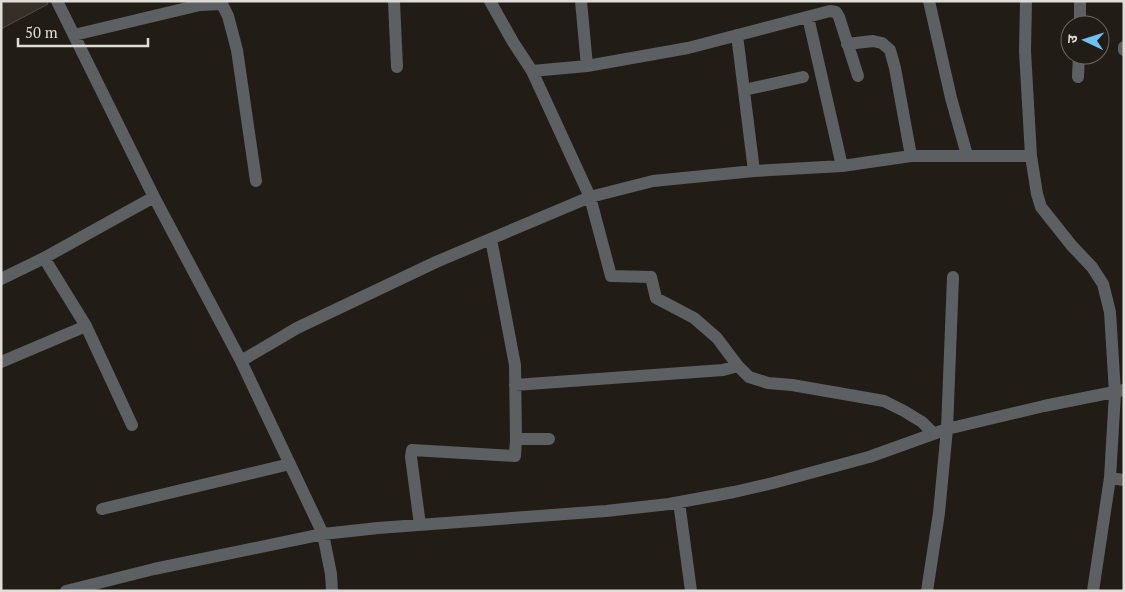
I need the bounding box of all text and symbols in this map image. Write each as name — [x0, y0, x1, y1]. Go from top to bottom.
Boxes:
scale bar — [18, 15, 148, 47]
north arrow — [1060, 15, 1110, 65]
text: 50 m — [25, 22, 58, 42]
text: उ — [1062, 34, 1081, 44]

